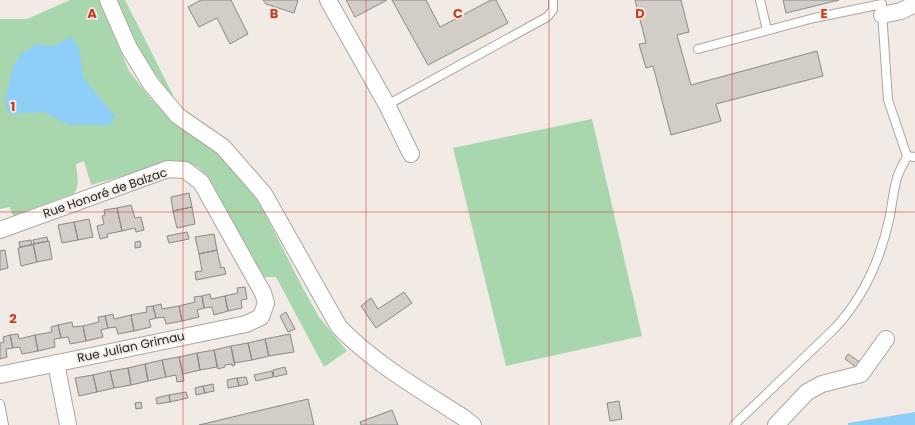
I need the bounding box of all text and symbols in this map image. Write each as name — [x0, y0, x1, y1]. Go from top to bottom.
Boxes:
text: A — [87, 4, 97, 23]
text: B — [270, 4, 279, 23]
text: C — [453, 4, 463, 23]
text: D — [635, 4, 645, 23]
text: E — [820, 4, 828, 23]
text: 1 — [11, 97, 15, 116]
street label: Rue Honoré de Balzac — [41, 163, 169, 222]
text: 2 — [9, 309, 17, 328]
street label: Rue Julian Grimau — [76, 327, 186, 366]

